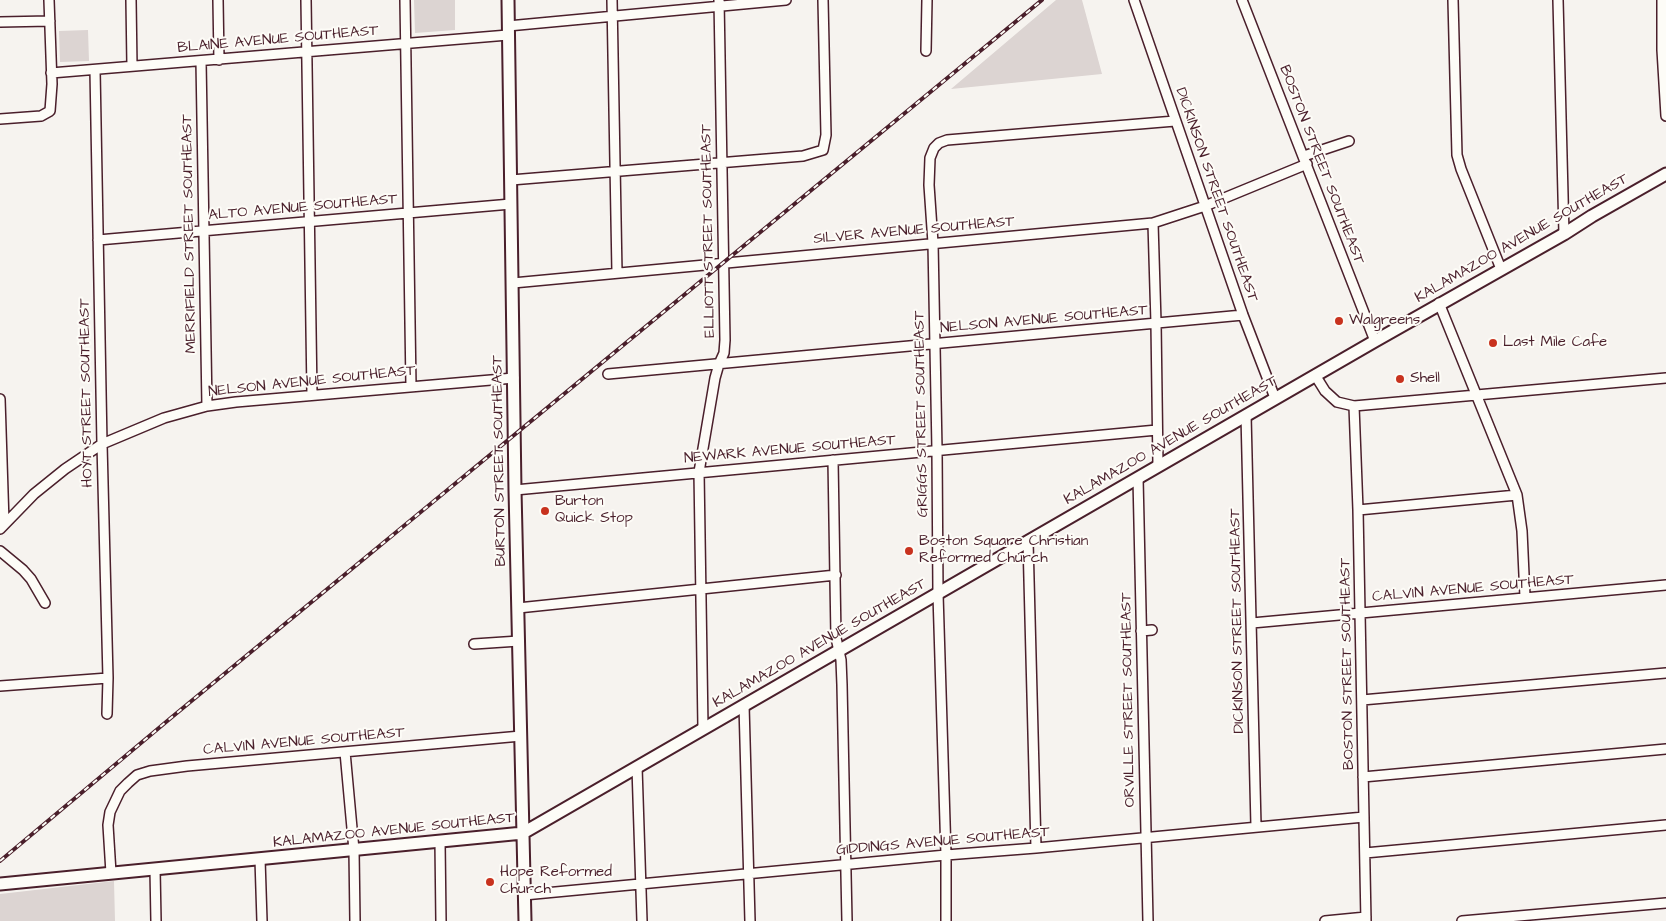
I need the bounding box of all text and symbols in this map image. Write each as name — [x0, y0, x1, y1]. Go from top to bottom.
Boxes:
street label: BLAINE AVENUE SOUTHEAST — [177, 22, 379, 58]
street label: BOSTON STREET SOUTHEAST — [1275, 63, 1367, 267]
street label: DICKINSON STREET SOUTHEAST — [1171, 86, 1261, 304]
street label: MERRIFIELD STREET SOUTHEAST — [179, 114, 201, 354]
street label: ELLIOTT STREET SOUTHEAST — [698, 124, 720, 338]
street label: KALAMAZOO AVENUE SOUTHEAST — [1412, 170, 1632, 308]
street label: ALTO AVENUE SOUTHEAST — [208, 191, 398, 225]
street label: SILVER AVENUE SOUTHEAST — [813, 213, 1015, 249]
street label: HOYT STREET SOUTHEAST — [76, 298, 98, 488]
street label: NELSON AVENUE SOUTHEAST — [939, 302, 1149, 338]
street label: GRIGGS STREET SOUTHEAST — [911, 311, 933, 517]
place label: Walgreens — [1349, 312, 1420, 330]
marker: Walgreens — [1333, 315, 1345, 327]
place label: Last Mile Cafe — [1503, 334, 1607, 352]
marker: Last Mile Cafe — [1487, 337, 1499, 349]
street label: BURTON STREET SOUTHEAST — [489, 355, 511, 567]
street label: NELSON AVENUE SOUTHEAST — [207, 362, 417, 402]
place label: Shell — [1410, 370, 1440, 388]
street label: KALAMAZOO AVENUE SOUTHEAST — [1061, 372, 1281, 510]
marker: Shell — [1394, 373, 1406, 385]
street label: NEWARK AVENUE SOUTHEAST — [683, 432, 897, 468]
place label: Burton Quick Stop — [555, 493, 633, 528]
marker: Burton Quick Stop — [539, 505, 551, 517]
street label: DICKINSON STREET SOUTHEAST — [1227, 508, 1249, 734]
place label: Boston Square Christian Reformed Church — [919, 533, 1088, 568]
marker: Boston Square Christian Reformed Church — [903, 545, 915, 557]
street label: BOSTON STREET SOUTHEAST — [1337, 558, 1359, 770]
street label: CALVIN AVENUE SOUTHEAST — [1371, 571, 1575, 607]
street label: KALAMAZOO AVENUE SOUTHEAST — [710, 575, 930, 713]
street label: ORVILLE STREET SOUTHEAST — [1118, 592, 1140, 808]
street label: CALVIN AVENUE SOUTHEAST — [202, 724, 406, 760]
street label: KALAMAZOO AVENUE SOUTHEAST — [272, 809, 516, 853]
street label: GIDDINGS AVENUE SOUTHEAST — [835, 824, 1051, 860]
place label: Hope Reformed Church — [500, 864, 612, 899]
marker: Hope Reformed Church — [484, 876, 496, 888]

